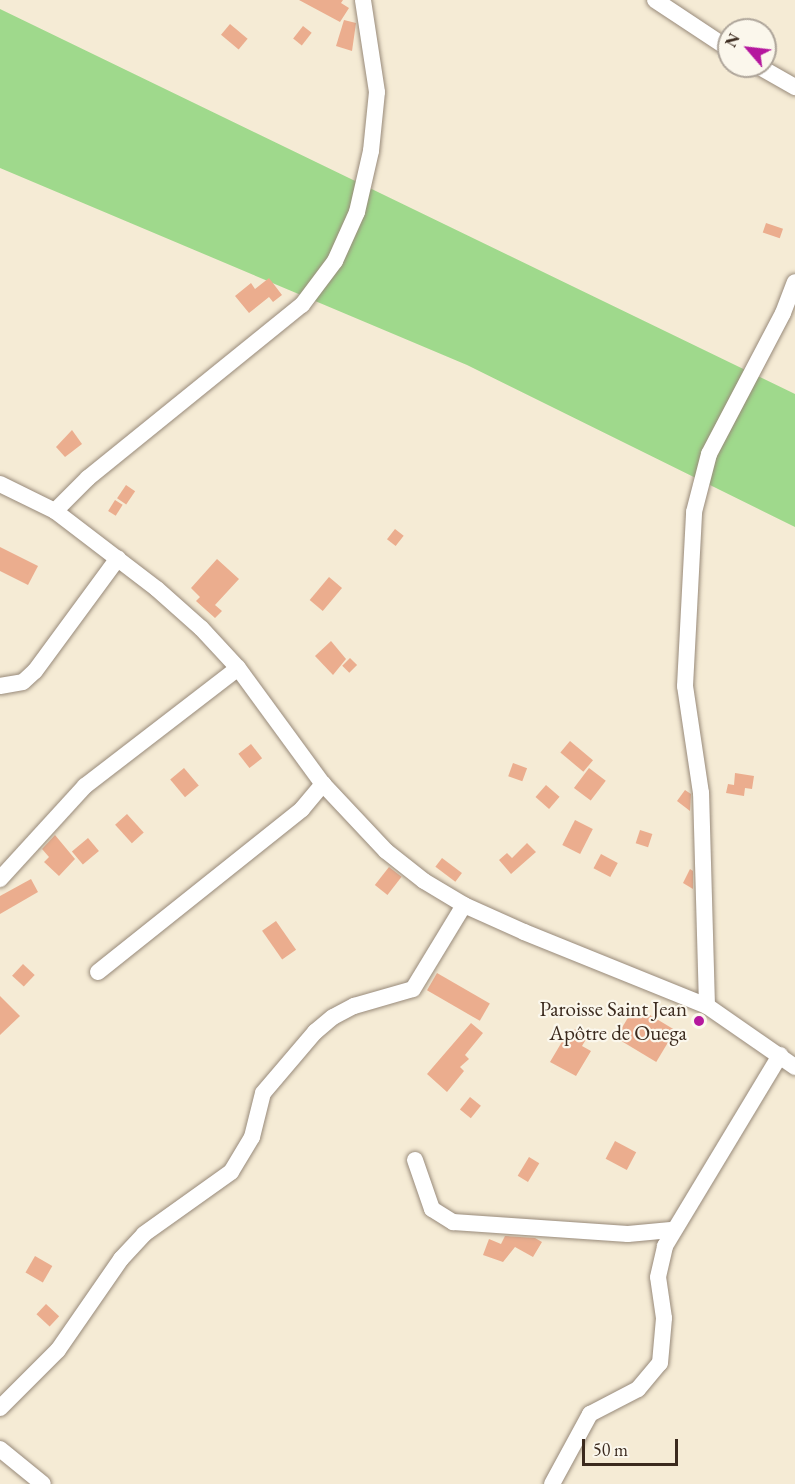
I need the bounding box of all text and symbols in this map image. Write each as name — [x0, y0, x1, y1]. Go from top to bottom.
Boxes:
north arrow — [717, 18, 777, 78]
text: N — [720, 30, 745, 51]
place label: Paroisse Saint Jean Apôtre de Ouega — [540, 996, 687, 1046]
marker: Paroisse Saint Jean Apôtre de Ouega — [692, 1014, 706, 1028]
scale bar — [585, 1427, 681, 1465]
text: 50 m — [593, 1438, 628, 1461]

